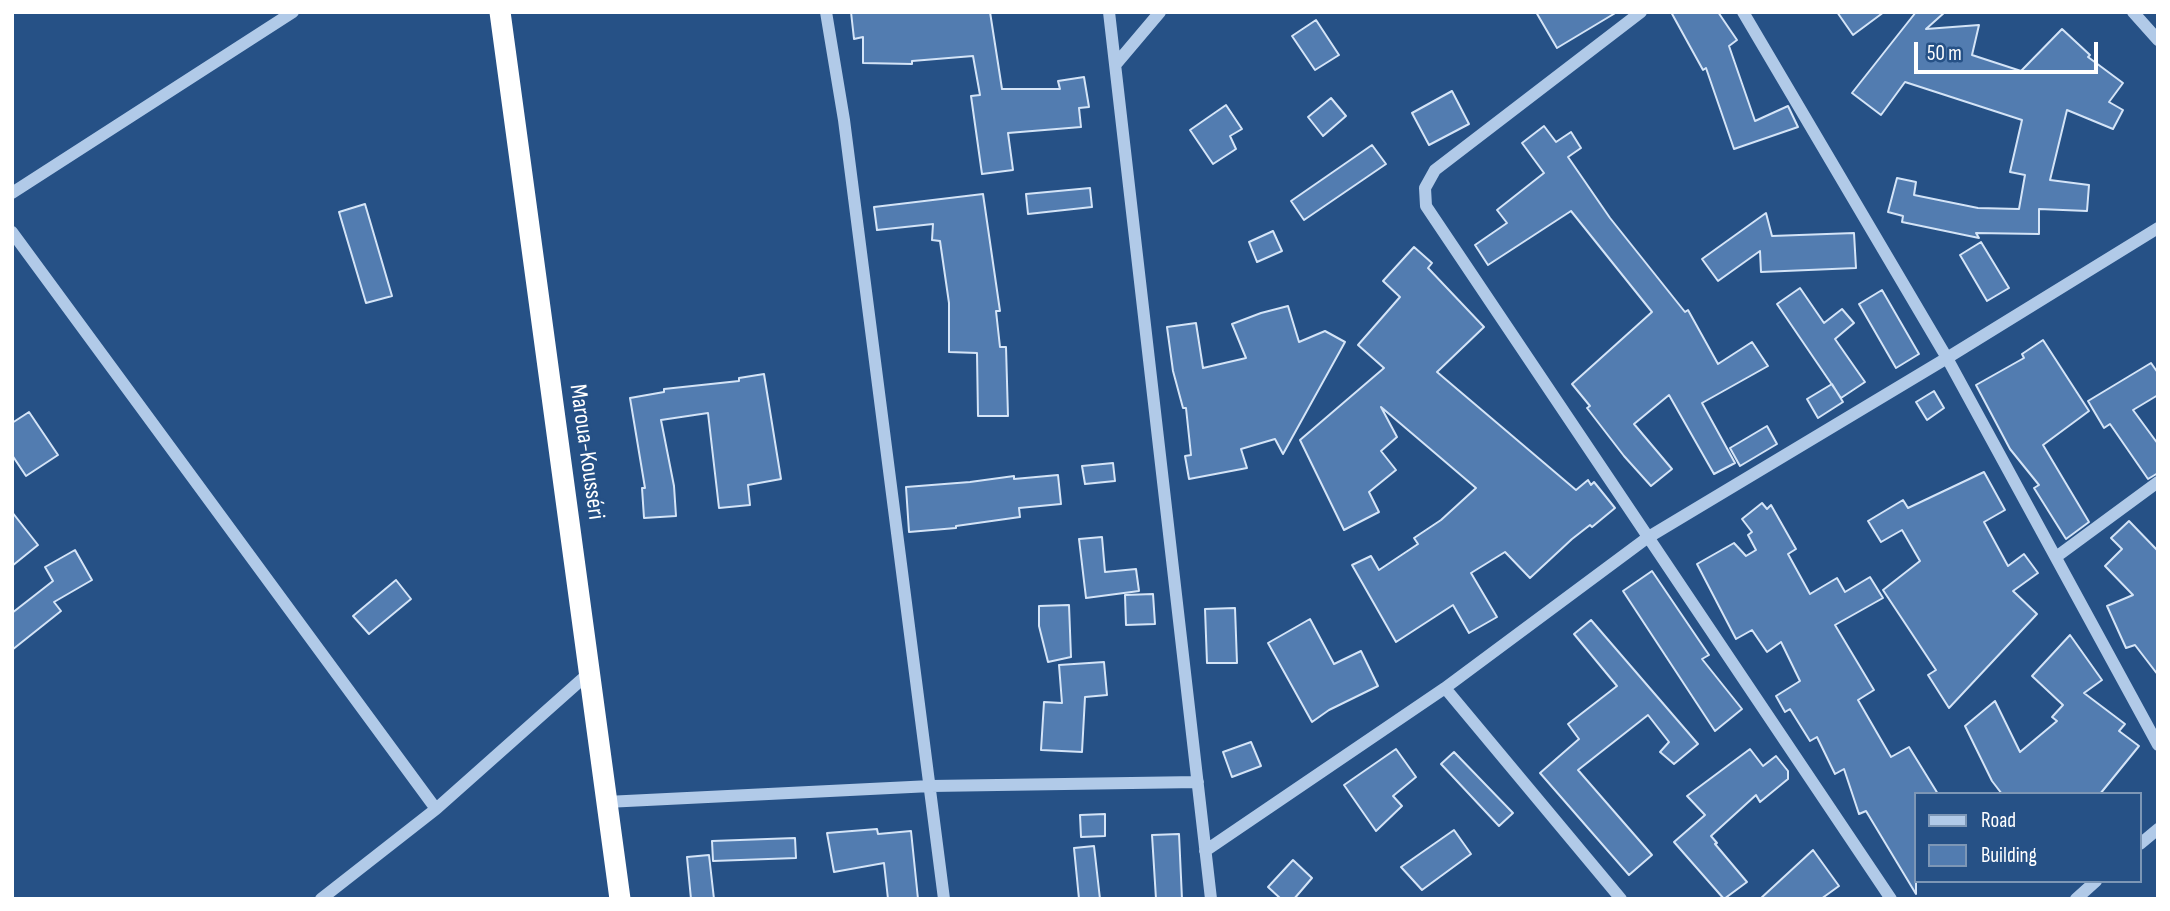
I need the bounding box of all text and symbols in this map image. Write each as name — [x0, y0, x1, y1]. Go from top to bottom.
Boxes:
scale bar — [1918, 28, 2102, 72]
text: 50 m — [1927, 41, 1962, 66]
street label: Maroua-Kousséri — [562, 382, 610, 522]
legend — [1914, 792, 2142, 883]
text: Road — [1981, 808, 2016, 833]
text: Building — [1981, 843, 2037, 868]

